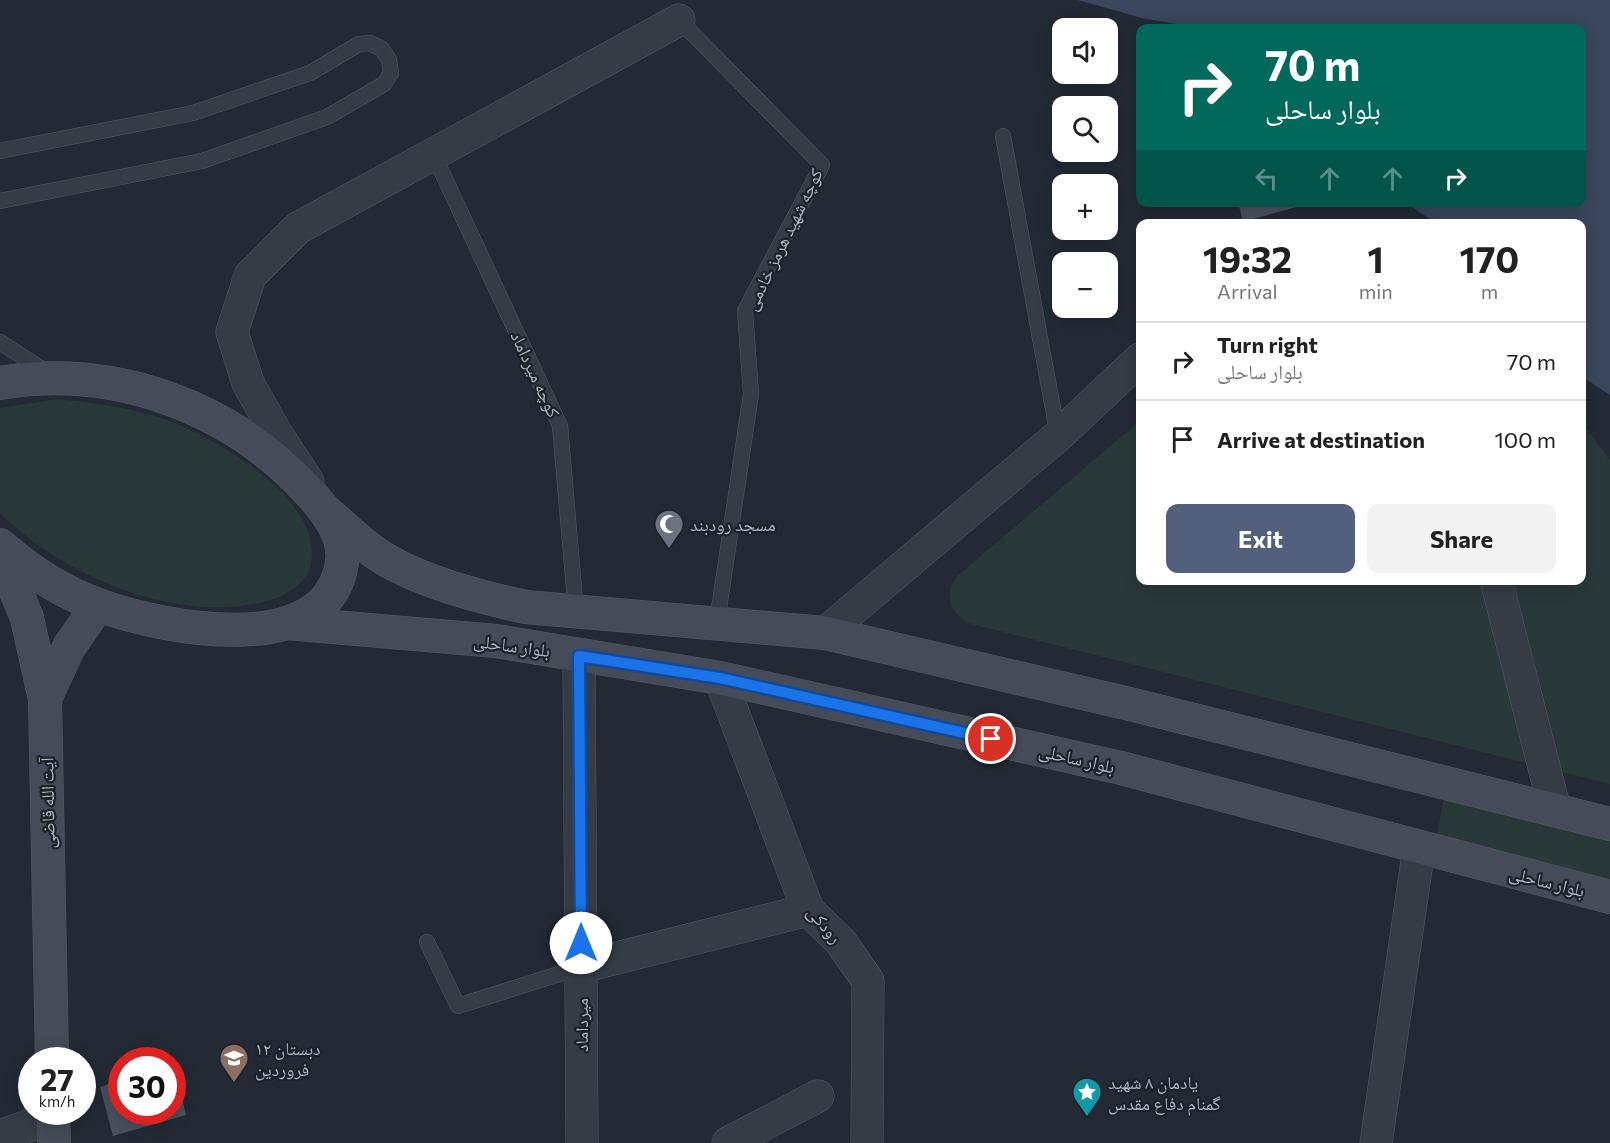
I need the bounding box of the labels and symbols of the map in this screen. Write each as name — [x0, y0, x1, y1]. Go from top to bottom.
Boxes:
street label: کوچه شهید هرمز خادمی — [739, 164, 828, 314]
street label: کوچه میرداماد — [506, 327, 566, 422]
mosque icon: مسجد رودبند — [653, 508, 685, 550]
place label: مسجد رودبند — [690, 513, 776, 536]
street label: بلوار ساحلی — [472, 629, 552, 662]
pin — [965, 713, 1016, 764]
street label: بلوار ساحلی — [1037, 739, 1117, 778]
street label: آیت الله قاضی — [35, 757, 60, 849]
street label: بلوار ساحلی — [1507, 861, 1587, 902]
street label: رودکی — [802, 901, 847, 948]
position arrow — [549, 911, 613, 975]
street label: میرداماد — [570, 998, 592, 1052]
place label: دبستان ۱۲ فروردین — [255, 1037, 321, 1081]
school or university icon: دبستان ۱۲ فروردین — [218, 1042, 250, 1084]
speed limit sign: 30 — [108, 1047, 186, 1125]
place label: یادمان ۸ شهید گمنام دفاع مقدس — [1108, 1071, 1221, 1116]
place icon: یادمان ۸ شهید گمنام دفاع مقدس — [1071, 1076, 1103, 1118]

